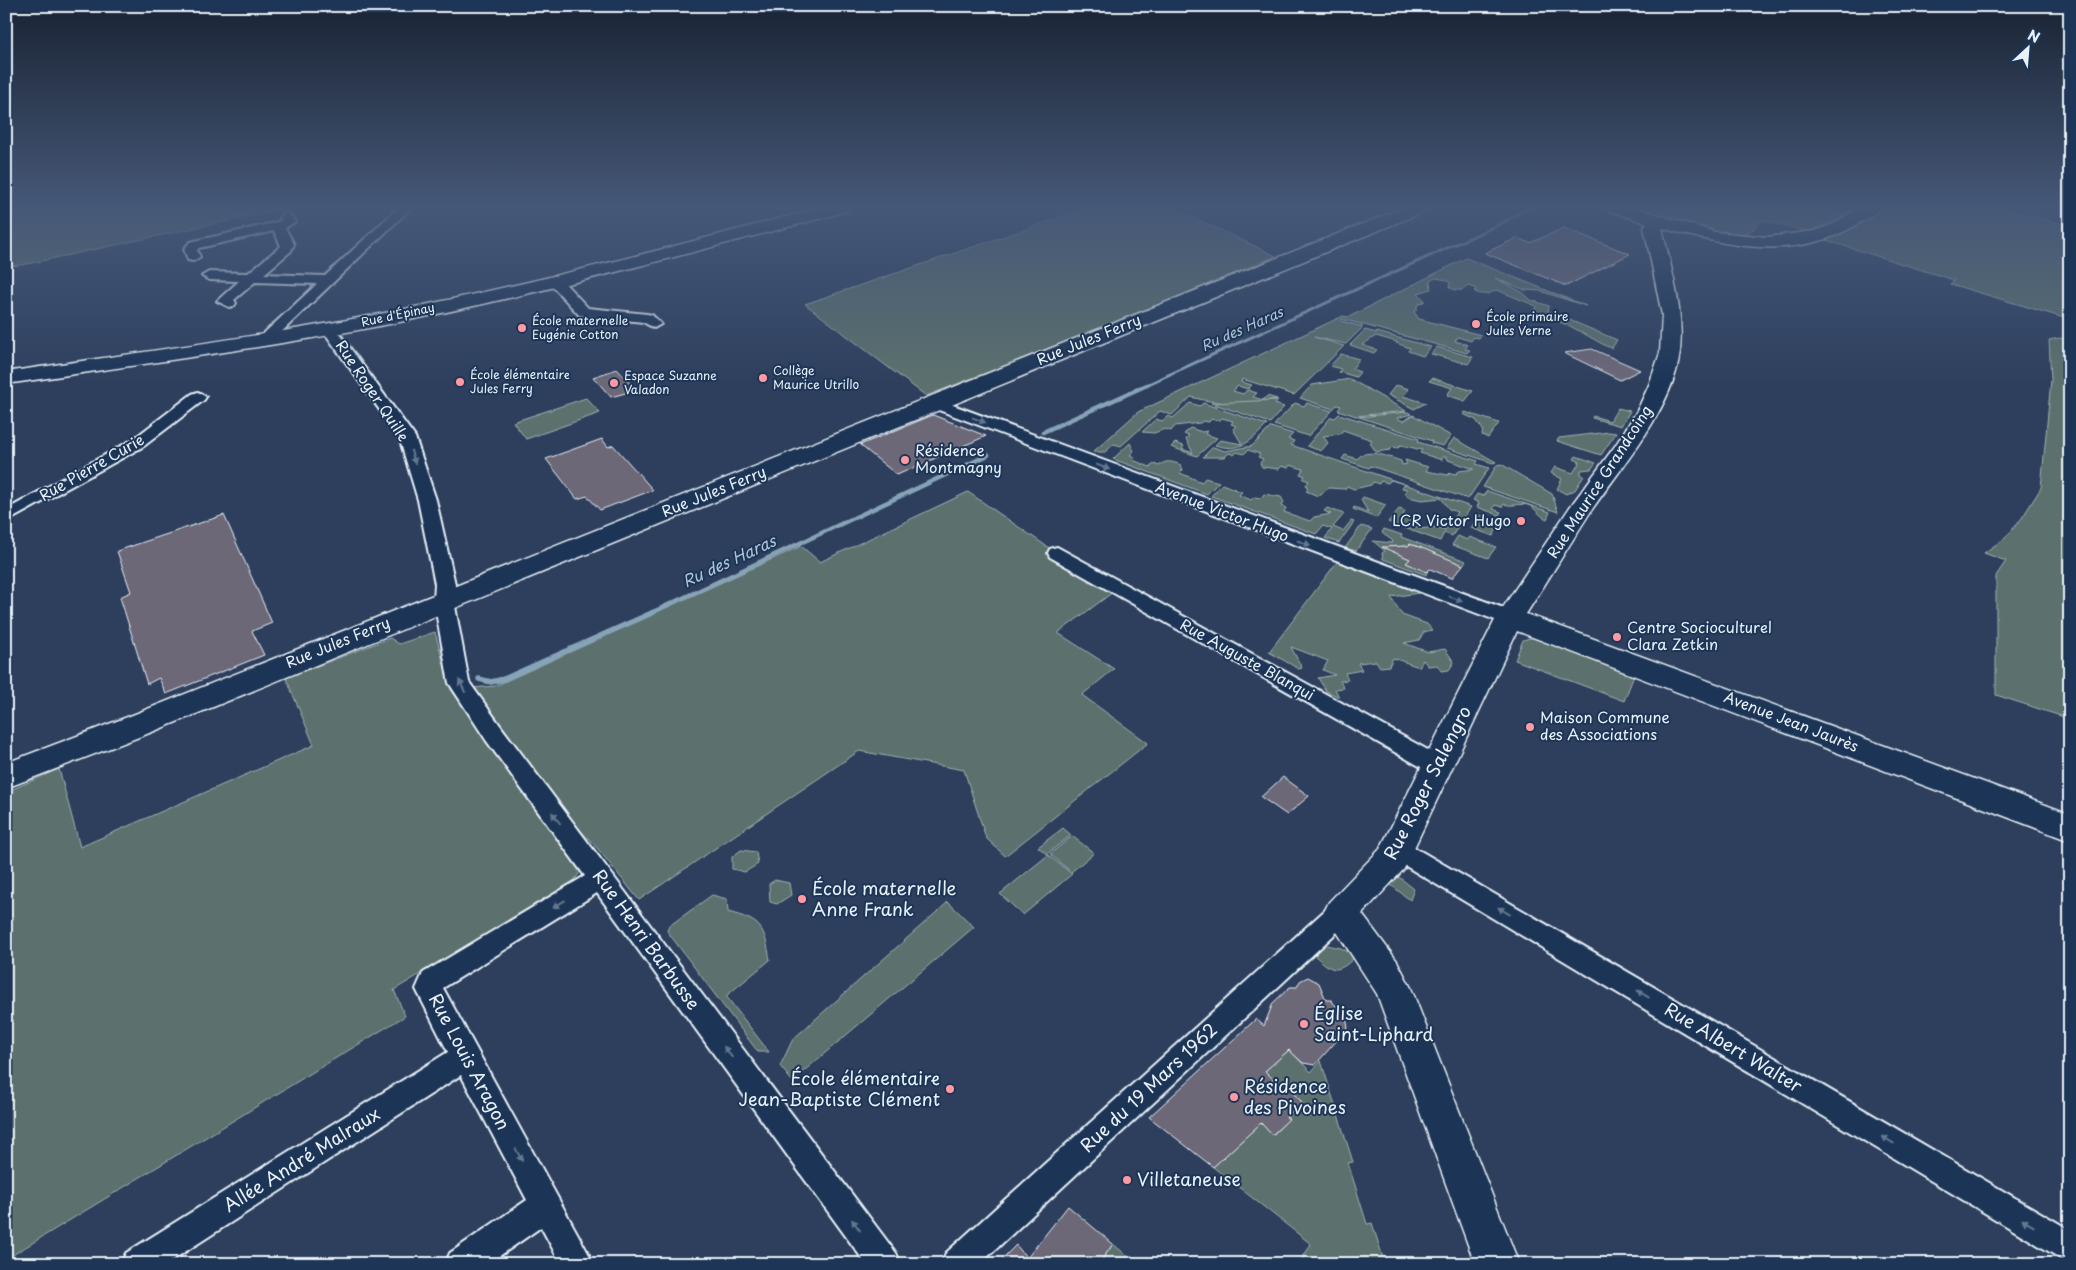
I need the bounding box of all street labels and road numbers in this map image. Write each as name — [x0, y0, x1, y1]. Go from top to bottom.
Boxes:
street label: Rue d'Épinay — [359, 297, 436, 331]
street label: Rue Jules Ferry — [1033, 307, 1144, 370]
street label: Rue Roger Quille — [331, 335, 416, 445]
street label: Rue Maurice Grandcoing — [1541, 400, 1657, 562]
street label: Rue Pierre Curie — [35, 427, 148, 506]
street label: Rue Jules Ferry — [658, 459, 769, 522]
street label: Avenue Victor Hugo — [1152, 474, 1293, 547]
street label: Rue Jules Ferry — [282, 610, 393, 673]
street label: Rue Auguste Blanqui — [1176, 612, 1319, 705]
street label: Avenue Jean Jaurès — [1721, 684, 1862, 757]
street label: Rue Roger Salengro — [1376, 701, 1477, 864]
street label: Rue Henri Barbusse — [587, 863, 707, 1015]
street label: Rue Louis Aragon — [423, 988, 518, 1134]
street label: Rue Albert Walter — [1660, 995, 1808, 1099]
street label: Rue du 19 Mars 1962 — [1073, 1016, 1223, 1158]
street label: Allée André Malraux — [218, 1100, 385, 1218]

